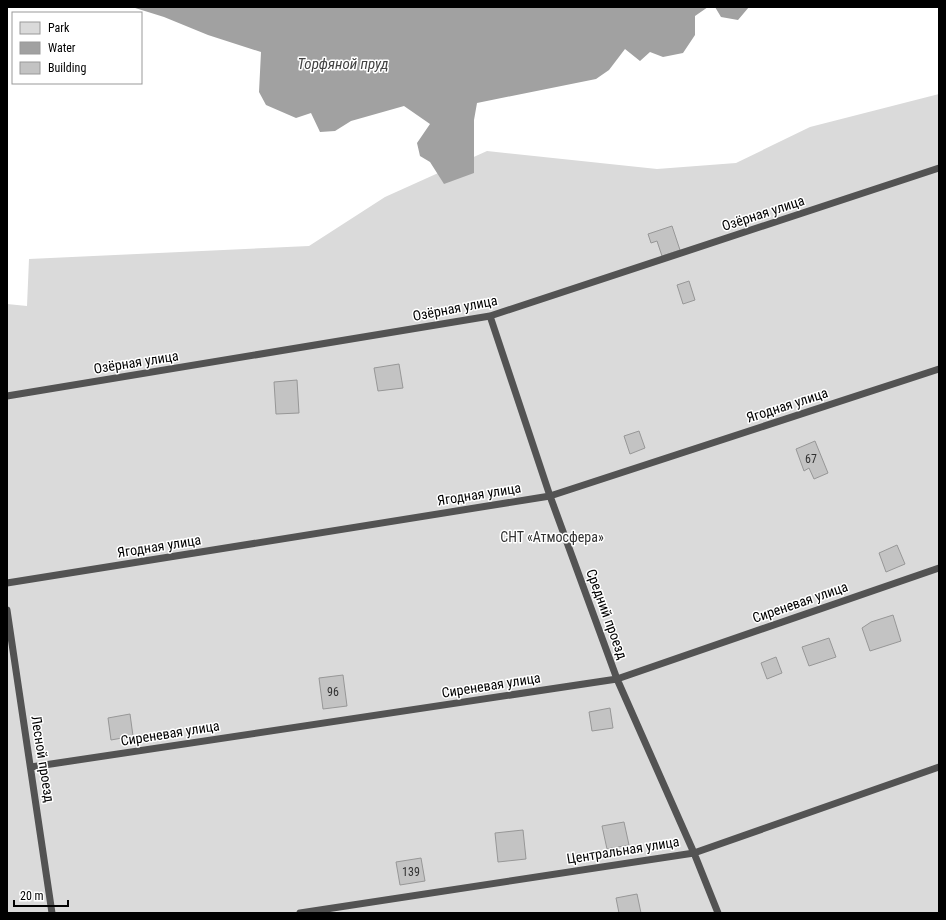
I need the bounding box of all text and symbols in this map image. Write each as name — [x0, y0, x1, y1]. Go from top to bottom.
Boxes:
legend — [12, 12, 142, 84]
text: Park — [48, 21, 70, 35]
text: Water — [48, 41, 76, 55]
water label: Торфяной пруд — [298, 55, 389, 73]
text: Building — [48, 61, 86, 75]
street label: Озёрная улица — [720, 192, 806, 234]
street label: Озёрная улица — [411, 292, 499, 324]
street label: Озёрная улица — [92, 347, 180, 377]
street label: Ягодная улица — [744, 384, 830, 426]
house number: 67 — [805, 452, 817, 466]
street label: Ягодная улица — [436, 479, 522, 509]
park label: СНТ «Атмосфера» — [500, 529, 604, 545]
street label: Ягодная улица — [116, 531, 202, 561]
street label: Средний проезд — [583, 567, 631, 662]
street label: Сиреневая улица — [750, 578, 850, 626]
street label: Сиреневая улица — [440, 669, 542, 701]
house number: 96 — [327, 685, 339, 699]
street label: Лесной проезд — [28, 715, 58, 804]
street label: Сиреневая улица — [119, 717, 221, 749]
street label: Центральная улица — [566, 833, 680, 867]
house number: 139 — [402, 865, 420, 879]
scale bar — [14, 882, 68, 908]
text: 20 m — [20, 889, 44, 903]

